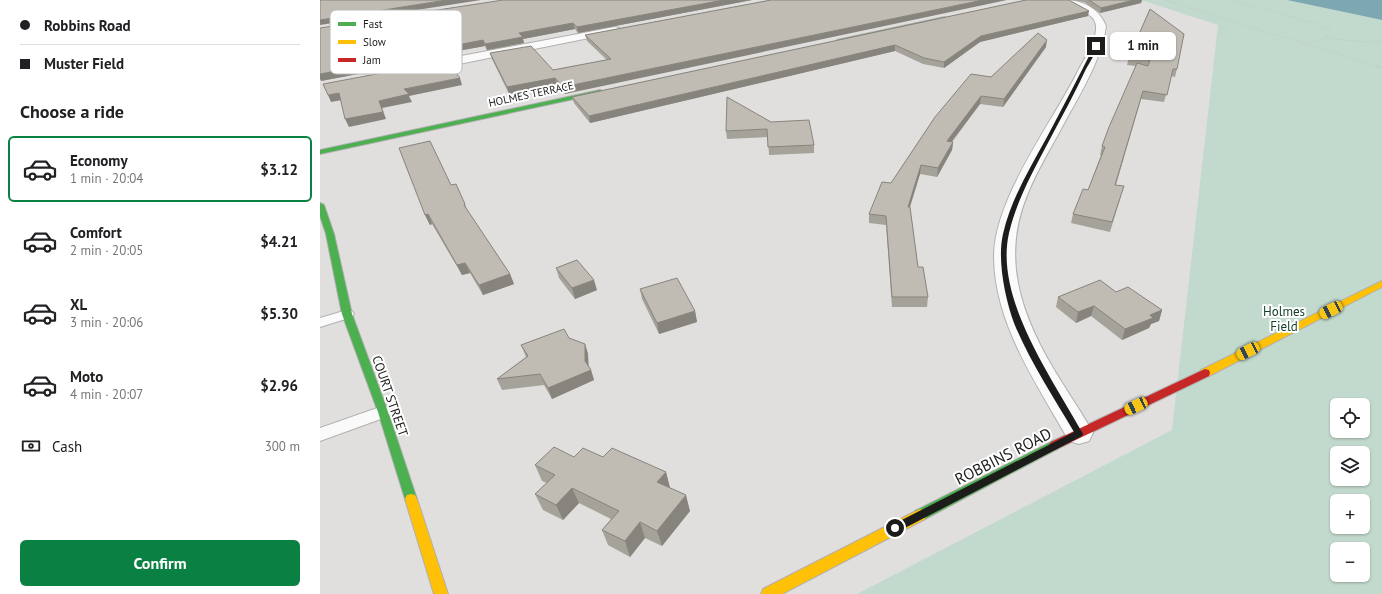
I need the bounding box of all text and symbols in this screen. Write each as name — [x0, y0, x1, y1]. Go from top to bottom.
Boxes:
legend — [330, 10, 462, 74]
text: Robbins Road — [44, 16, 131, 35]
text: Fast — [363, 17, 383, 31]
callout: 1 min — [1110, 32, 1176, 60]
text: Slow — [363, 35, 386, 49]
route end — [1087, 37, 1105, 55]
text: 1 min — [1127, 37, 1159, 54]
text: Jam — [362, 53, 381, 67]
text: Muster Field — [44, 54, 124, 73]
street label: HOLMES TERRACE — [487, 78, 575, 110]
text: Choose a ride — [20, 100, 124, 123]
icon: car — [22, 151, 58, 187]
text: Economy — [70, 151, 128, 170]
text: $3.12 — [260, 160, 298, 179]
text: 1 min · 20:04 — [70, 170, 143, 187]
icon: car — [22, 223, 58, 259]
text: Comfort — [70, 223, 122, 242]
text: $4.21 — [260, 232, 298, 251]
text: 2 min · 20:05 — [70, 242, 143, 259]
icon: car — [22, 295, 58, 331]
text: XL — [70, 295, 87, 314]
car — [1318, 299, 1344, 321]
park label: Holmes Field — [1263, 303, 1305, 335]
text: $5.30 — [260, 304, 298, 323]
text: 3 min · 20:06 — [70, 314, 143, 331]
car — [1235, 340, 1261, 362]
street label: COURT STREET — [368, 353, 412, 439]
icon: car — [22, 367, 58, 403]
text: Moto — [70, 367, 103, 386]
text: $2.96 — [260, 376, 298, 395]
text: 4 min · 20:07 — [70, 386, 143, 403]
car — [1123, 395, 1149, 417]
map controls — [1330, 398, 1370, 582]
button: locate — [1330, 398, 1370, 438]
street label: ROBBINS ROAD — [951, 423, 1055, 489]
icon: cash — [20, 435, 42, 457]
text: Cash — [52, 437, 82, 456]
text: 300 m — [265, 438, 300, 455]
button: layers — [1330, 446, 1370, 486]
button: + — [1330, 494, 1370, 534]
route start — [886, 519, 904, 537]
button: Confirm — [20, 540, 300, 586]
button: − — [1330, 542, 1370, 582]

